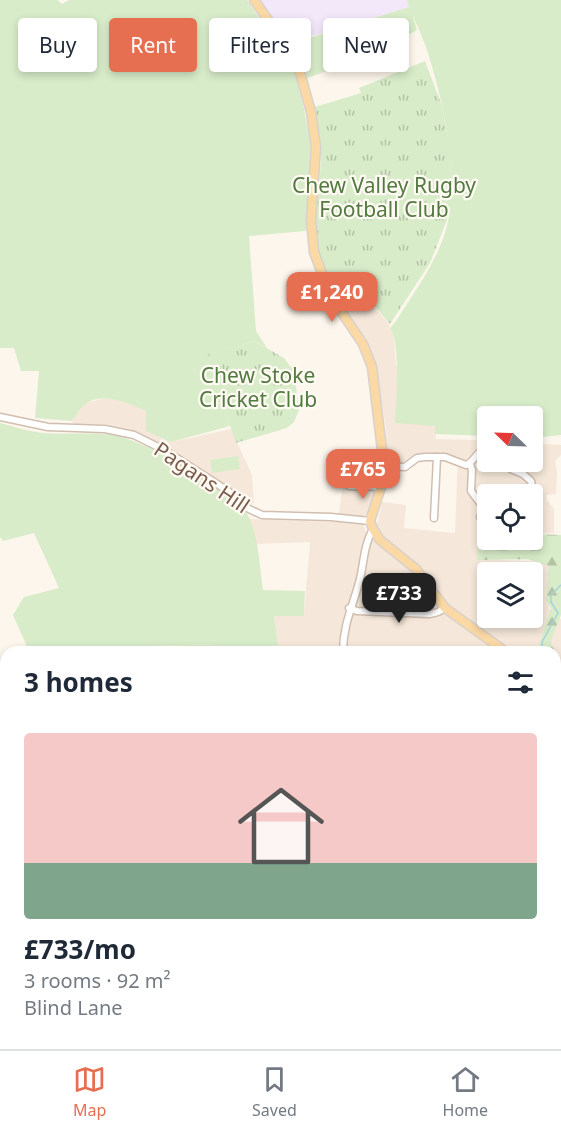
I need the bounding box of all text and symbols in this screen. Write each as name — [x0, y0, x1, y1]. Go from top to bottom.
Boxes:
chip: Buy — [18, 18, 97, 72]
chip: Rent — [109, 18, 197, 72]
chip: Filters — [209, 18, 311, 72]
chip: New — [323, 18, 409, 72]
park label: Chew Valley Rugby Football Club — [292, 171, 476, 223]
pin: £1,240 — [283, 272, 381, 323]
text: £1,240 — [301, 278, 363, 305]
park label: Chew Stoke Cricket Club — [199, 361, 317, 413]
north arrow — [477, 406, 543, 472]
map controls — [477, 406, 543, 628]
street label: Pagans Hill — [149, 435, 255, 519]
pin: £765 — [327, 449, 399, 500]
text: £765 — [340, 455, 386, 482]
button: locate — [477, 484, 543, 550]
button: layers — [477, 562, 543, 628]
pin: £733 — [363, 573, 435, 624]
text: £733 — [376, 579, 422, 606]
text: 3 homes — [24, 664, 133, 700]
icon: filters — [504, 666, 537, 699]
icon: home — [227, 772, 335, 880]
text: £733/mo — [24, 931, 136, 967]
text: 3 rooms · 92 m² — [24, 967, 171, 994]
text: Blind Lane — [24, 994, 123, 1021]
tab: Map — [73, 1063, 106, 1121]
tab: Saved — [252, 1063, 297, 1121]
tab: Home — [443, 1063, 488, 1121]

